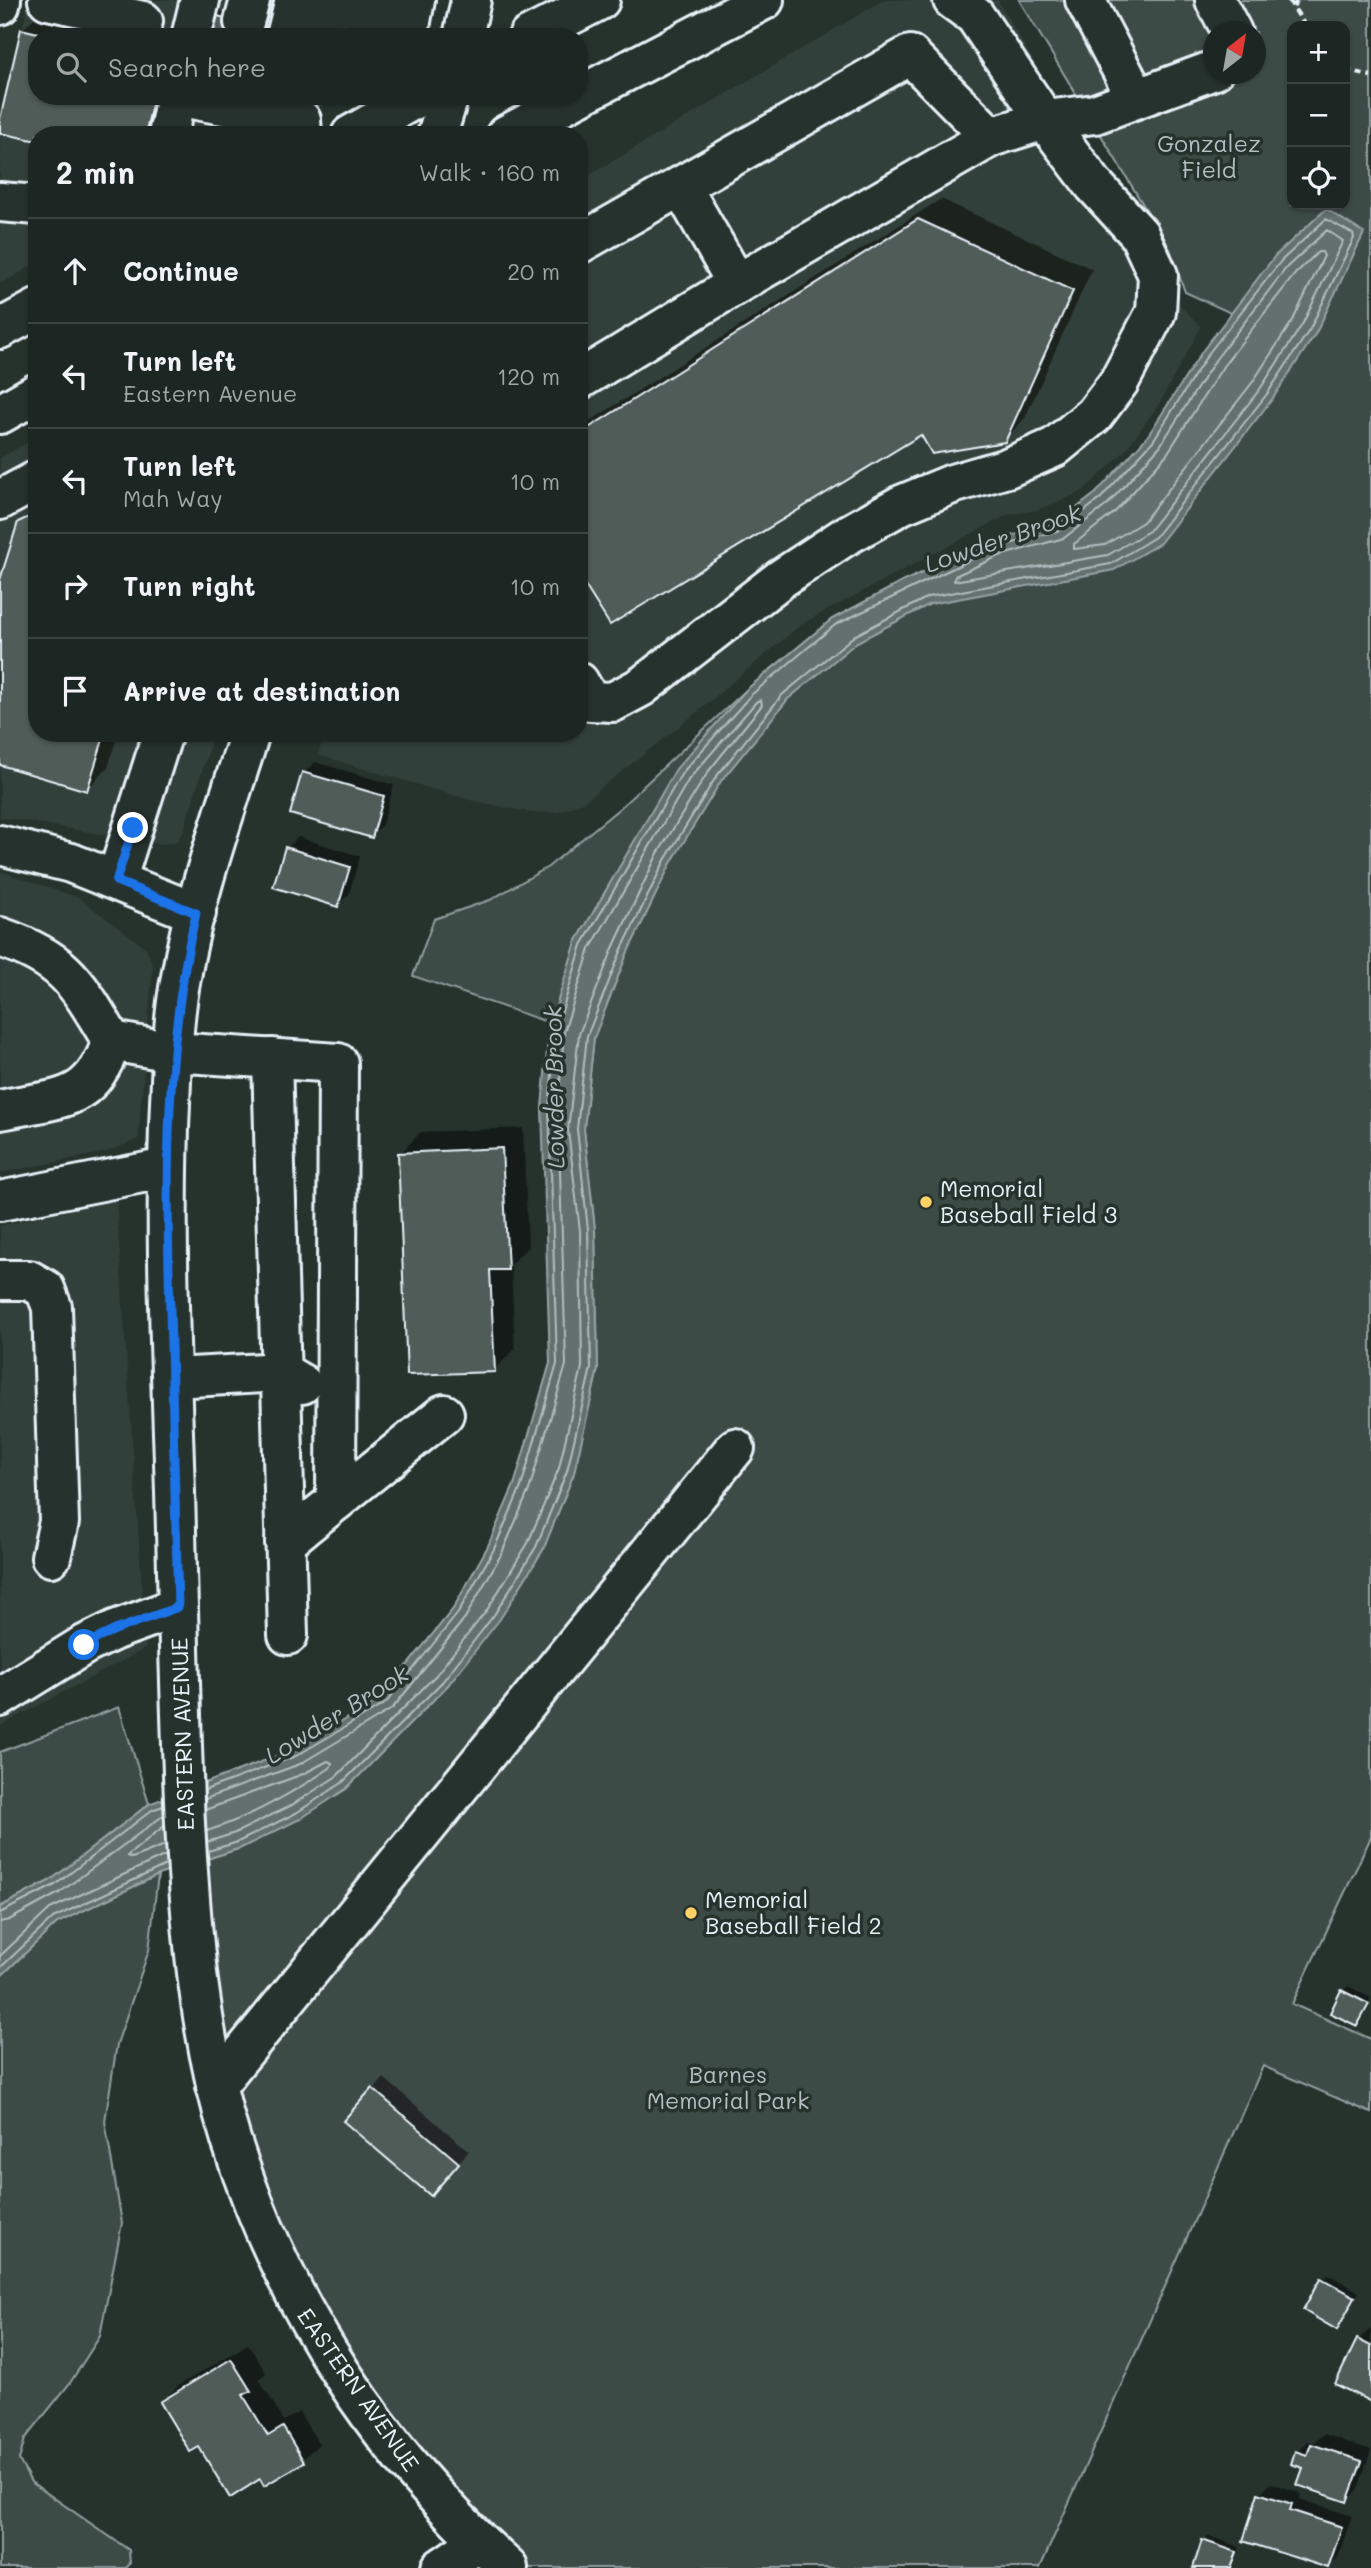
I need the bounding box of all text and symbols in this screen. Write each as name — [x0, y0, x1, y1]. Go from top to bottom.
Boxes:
north arrow — [1203, 21, 1266, 84]
map controls — [1287, 21, 1350, 210]
button: + — [1287, 21, 1350, 84]
search box — [28, 28, 588, 105]
icon: search — [52, 48, 90, 86]
text: Search here — [108, 50, 266, 84]
button: − — [1287, 84, 1350, 147]
park label: Gonzalez Field — [1157, 128, 1261, 184]
button: locate — [1287, 147, 1350, 210]
text: 2 min — [56, 152, 135, 192]
text: Walk · 160 m — [419, 157, 560, 187]
icon: ahead — [56, 252, 94, 290]
text: Continue — [123, 254, 239, 288]
text: 20 m — [507, 256, 560, 286]
text: Turn left — [123, 344, 236, 378]
icon: left — [56, 357, 94, 395]
text: 120 m — [497, 361, 560, 391]
text: Eastern Avenue — [123, 378, 297, 408]
text: Turn left — [123, 449, 236, 483]
icon: left — [56, 462, 94, 500]
text: 10 m — [510, 466, 560, 496]
text: Mah Way — [123, 483, 223, 513]
water label: Lowder Brook — [920, 496, 1086, 579]
icon: right — [56, 567, 94, 605]
text: Turn right — [123, 569, 256, 603]
text: 10 m — [510, 571, 560, 601]
icon: arrive — [56, 672, 94, 710]
text: Arrive at destination — [123, 674, 400, 708]
route end — [117, 812, 148, 843]
water label: Lowder Brook — [537, 1004, 570, 1169]
place label: Memorial Baseball Field 3 — [940, 1173, 1117, 1229]
marker: Memorial Baseball Field 3 — [918, 1194, 934, 1210]
route start — [68, 1629, 99, 1660]
street label: EASTERN AVENUE — [164, 1637, 200, 1831]
water label: Lowder Brook — [259, 1657, 415, 1770]
place label: Memorial Baseball Field 2 — [705, 1884, 882, 1940]
marker: Memorial Baseball Field 2 — [683, 1905, 699, 1921]
park label: Barnes Memorial Park — [647, 2059, 809, 2115]
street label: EASTERN AVENUE — [291, 2302, 426, 2477]

